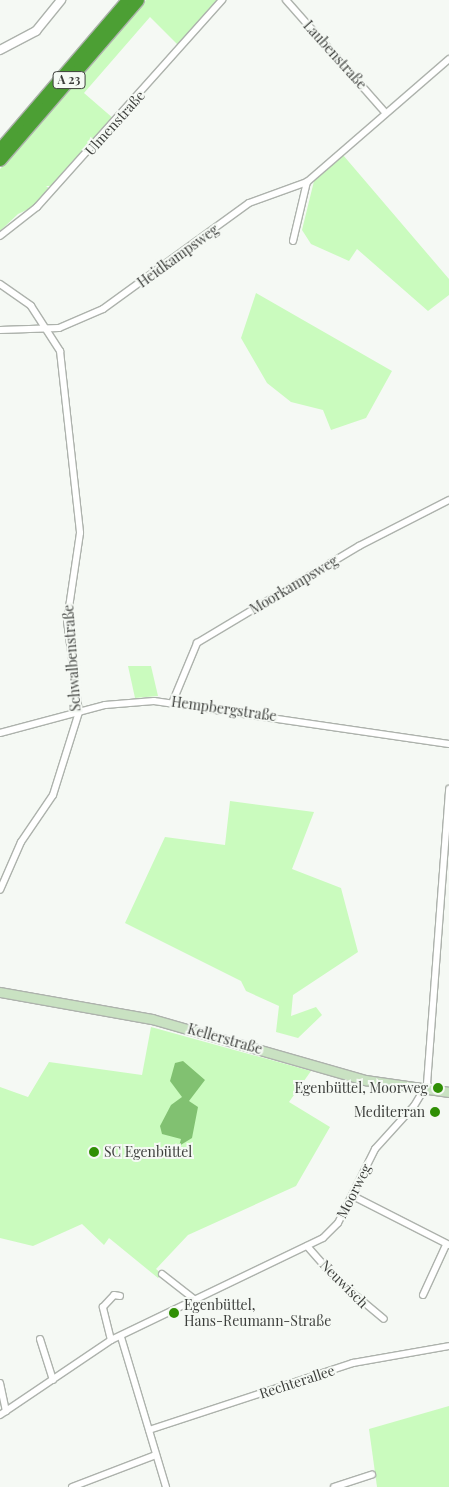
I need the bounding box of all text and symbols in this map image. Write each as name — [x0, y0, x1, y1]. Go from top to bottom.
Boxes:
street label: Laubenstraße — [300, 17, 370, 93]
road number: A 23 — [52, 70, 86, 90]
street label: Ulmenstraße — [82, 87, 148, 159]
street label: Heidkampsweg — [134, 221, 222, 291]
street label: Moorkampsweg — [247, 552, 341, 618]
street label: Schwalbenstraße — [60, 604, 84, 712]
street label: Hempbergstraße — [170, 693, 278, 725]
street label: Kellerstraße — [186, 1020, 264, 1058]
place label: Egenbüttel, Moorweg — [295, 1080, 428, 1096]
marker: Egenbüttel, Moorweg — [432, 1082, 444, 1094]
place label: Mediterran — [354, 1104, 425, 1120]
marker: Mediterran — [429, 1106, 441, 1118]
place label: SC Egenbüttel — [104, 1144, 192, 1160]
marker: SC Egenbüttel — [88, 1146, 100, 1158]
street label: Moorweg — [333, 1161, 375, 1221]
street label: Neuwisch — [316, 1256, 372, 1312]
place label: Egenbüttel, Hans-Reumann-Straße — [184, 1297, 331, 1330]
marker: Egenbüttel, Hans-Reumann-Straße — [168, 1307, 180, 1319]
street label: Rechterallee — [257, 1362, 337, 1402]

